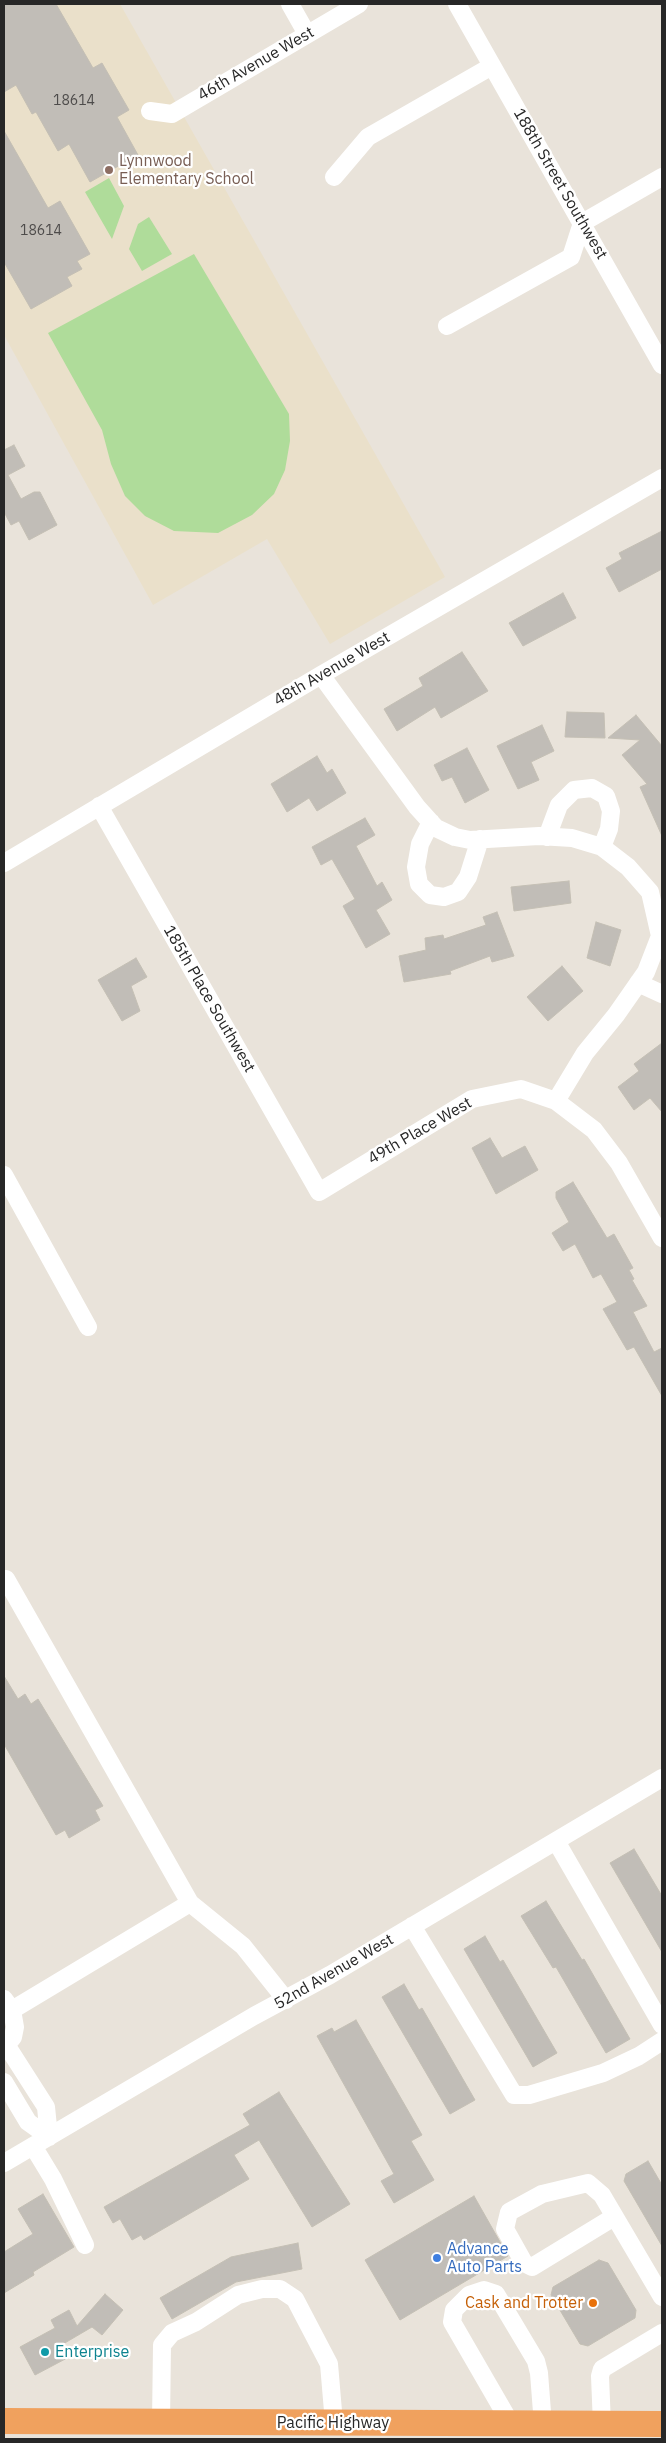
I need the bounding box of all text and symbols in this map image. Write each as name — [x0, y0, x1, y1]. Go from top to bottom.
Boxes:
street label: 46th Avenue West — [194, 23, 318, 105]
house number: 18614 — [53, 93, 95, 109]
street label: 188th Street Southwest — [509, 105, 611, 263]
place label: Lynnwood Elementary School — [119, 151, 254, 189]
marker: Lynnwood Elementary School — [103, 164, 115, 176]
house number: 18614 — [20, 223, 62, 239]
street label: 48th Avenue West — [270, 628, 394, 710]
street label: 185th Place Southwest — [159, 922, 259, 1076]
street label: 49th Place West — [365, 1093, 475, 1169]
street label: 52nd Avenue West — [271, 1930, 397, 2014]
place label: Advance Auto Parts — [447, 2239, 522, 2277]
marker: Advance Auto Parts — [431, 2252, 443, 2264]
place label: Cask and Trotter — [465, 2293, 583, 2313]
marker: Cask and Trotter — [587, 2297, 599, 2309]
place label: Enterprise — [55, 2342, 129, 2362]
marker: Enterprise — [39, 2346, 51, 2358]
street label: Pacific Highway — [277, 2413, 389, 2433]

